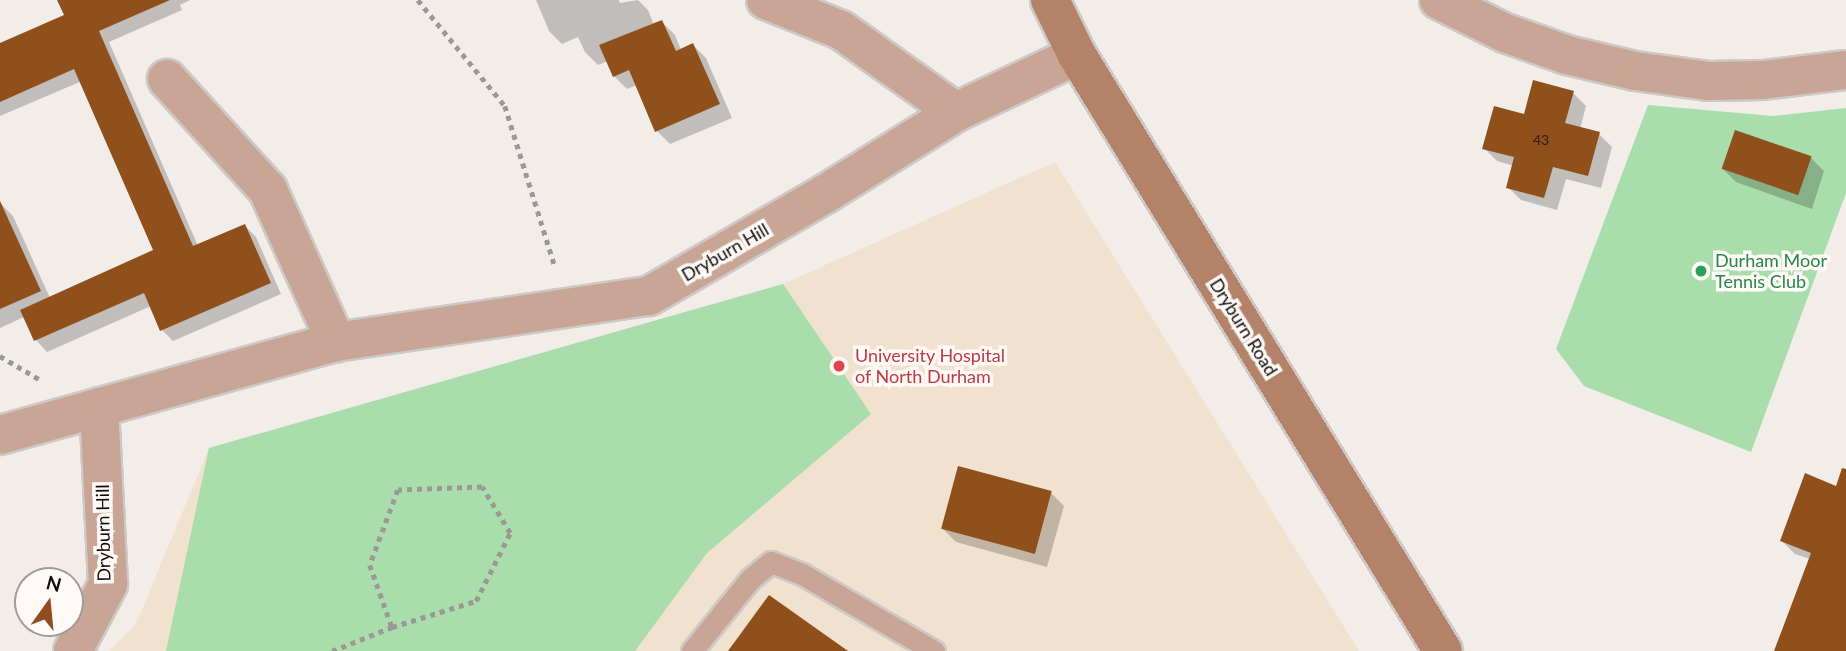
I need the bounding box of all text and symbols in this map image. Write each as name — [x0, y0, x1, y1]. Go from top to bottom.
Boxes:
house number: 43 — [1533, 132, 1549, 148]
street label: Dryburn Hill — [678, 218, 772, 286]
place label: Durham Moor Tennis Club — [1715, 250, 1827, 292]
marker: Durham Moor Tennis Club — [1693, 263, 1709, 279]
street label: Dryburn Road — [1206, 274, 1282, 380]
place label: University Hospital of North Durham — [855, 345, 1005, 388]
marker: University Hospital of North Durham — [829, 356, 849, 376]
street label: Dryburn Hill — [91, 484, 115, 582]
north arrow — [14, 567, 84, 637]
text: N — [44, 570, 64, 596]

